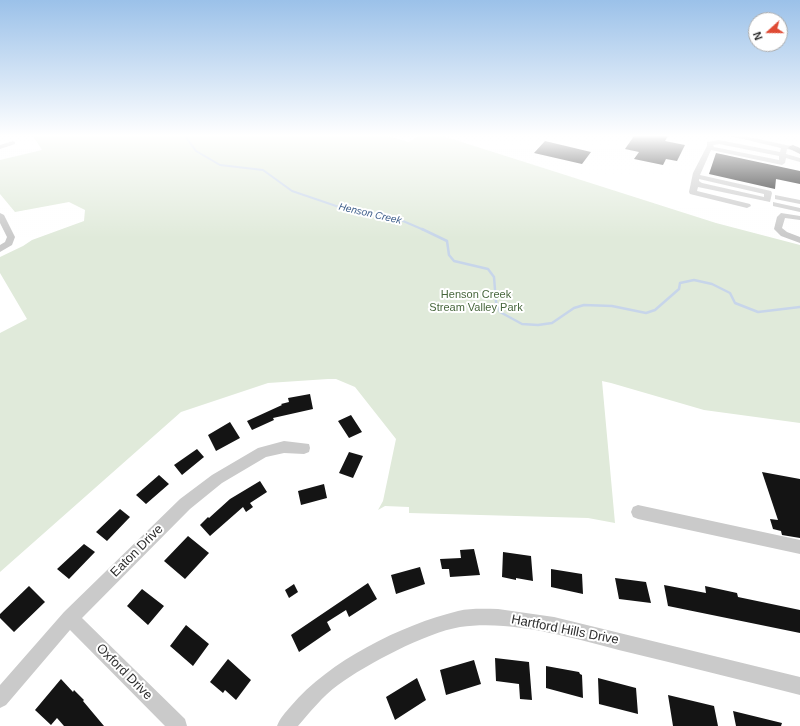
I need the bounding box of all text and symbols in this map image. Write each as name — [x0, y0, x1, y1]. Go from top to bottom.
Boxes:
north arrow — [748, 12, 788, 52]
text: N — [751, 30, 765, 42]
water label: Henson Creek — [338, 201, 402, 227]
park label: Henson Creek Stream Valley Park — [429, 288, 523, 314]
street label: Eaton Drive — [107, 521, 167, 581]
street label: Hartford Hills Drive — [510, 612, 620, 648]
street label: Oxford Drive — [93, 641, 155, 703]

